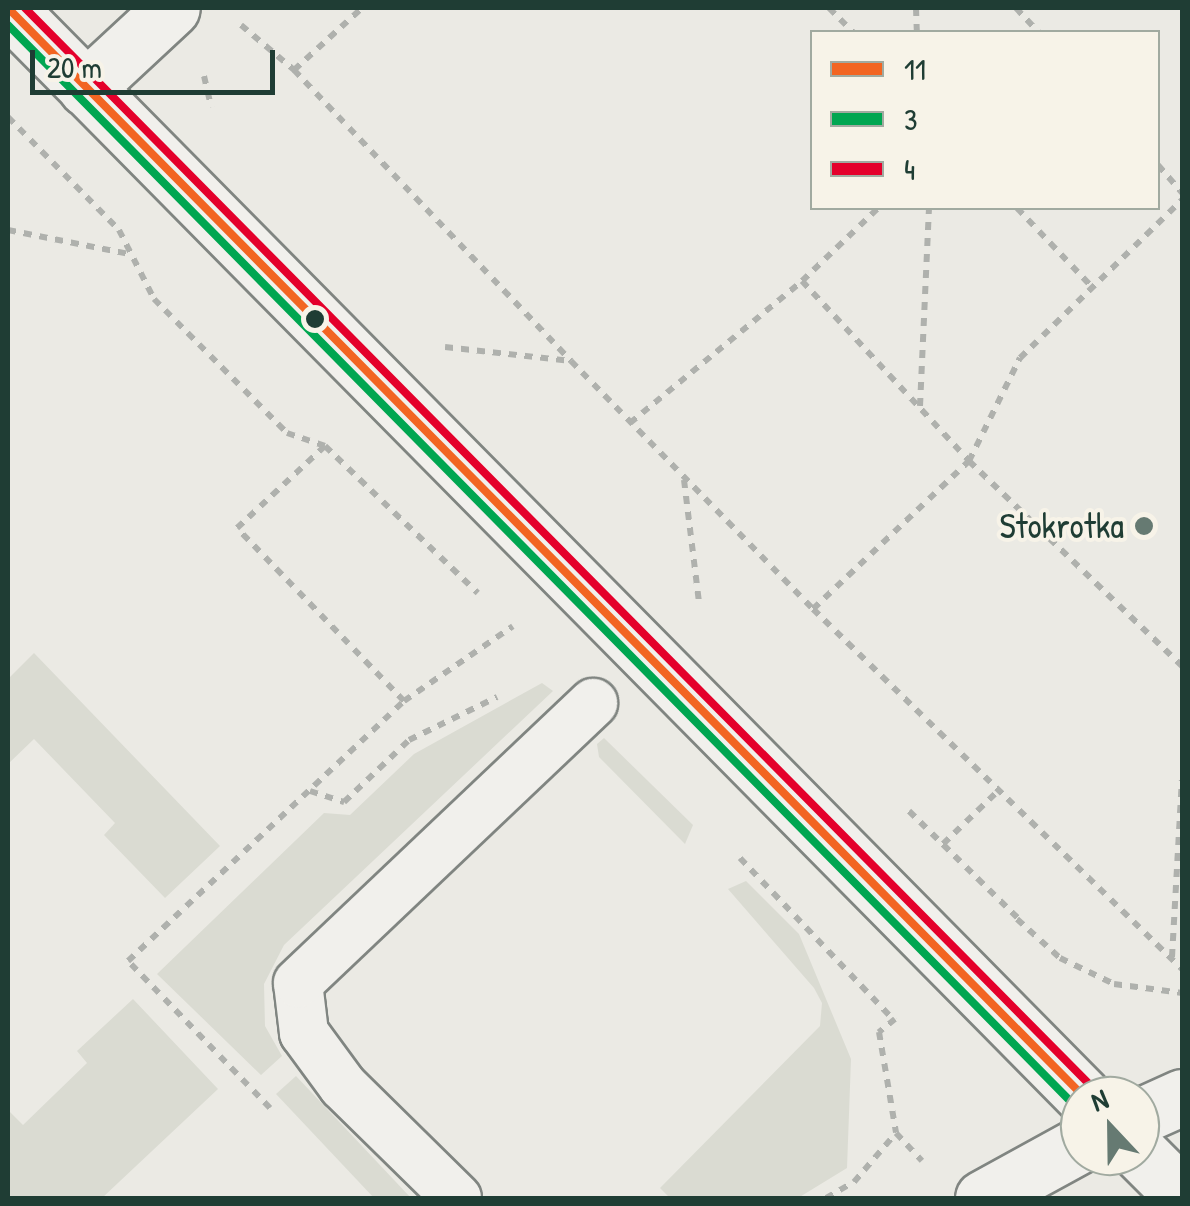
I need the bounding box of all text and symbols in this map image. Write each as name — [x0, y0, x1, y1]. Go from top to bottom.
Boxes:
scale bar — [35, 30, 280, 92]
legend — [810, 30, 1160, 210]
text: 20 m — [47, 47, 102, 87]
text: 11 — [904, 49, 926, 89]
text: 3 — [904, 99, 917, 139]
text: 4 — [904, 149, 915, 189]
unlabelled marker — [305, 309, 325, 329]
place label: Stokrotka — [999, 505, 1124, 547]
marker: Stokrotka — [1133, 515, 1155, 537]
north arrow — [1060, 1076, 1160, 1176]
text: N — [1085, 1080, 1114, 1120]

